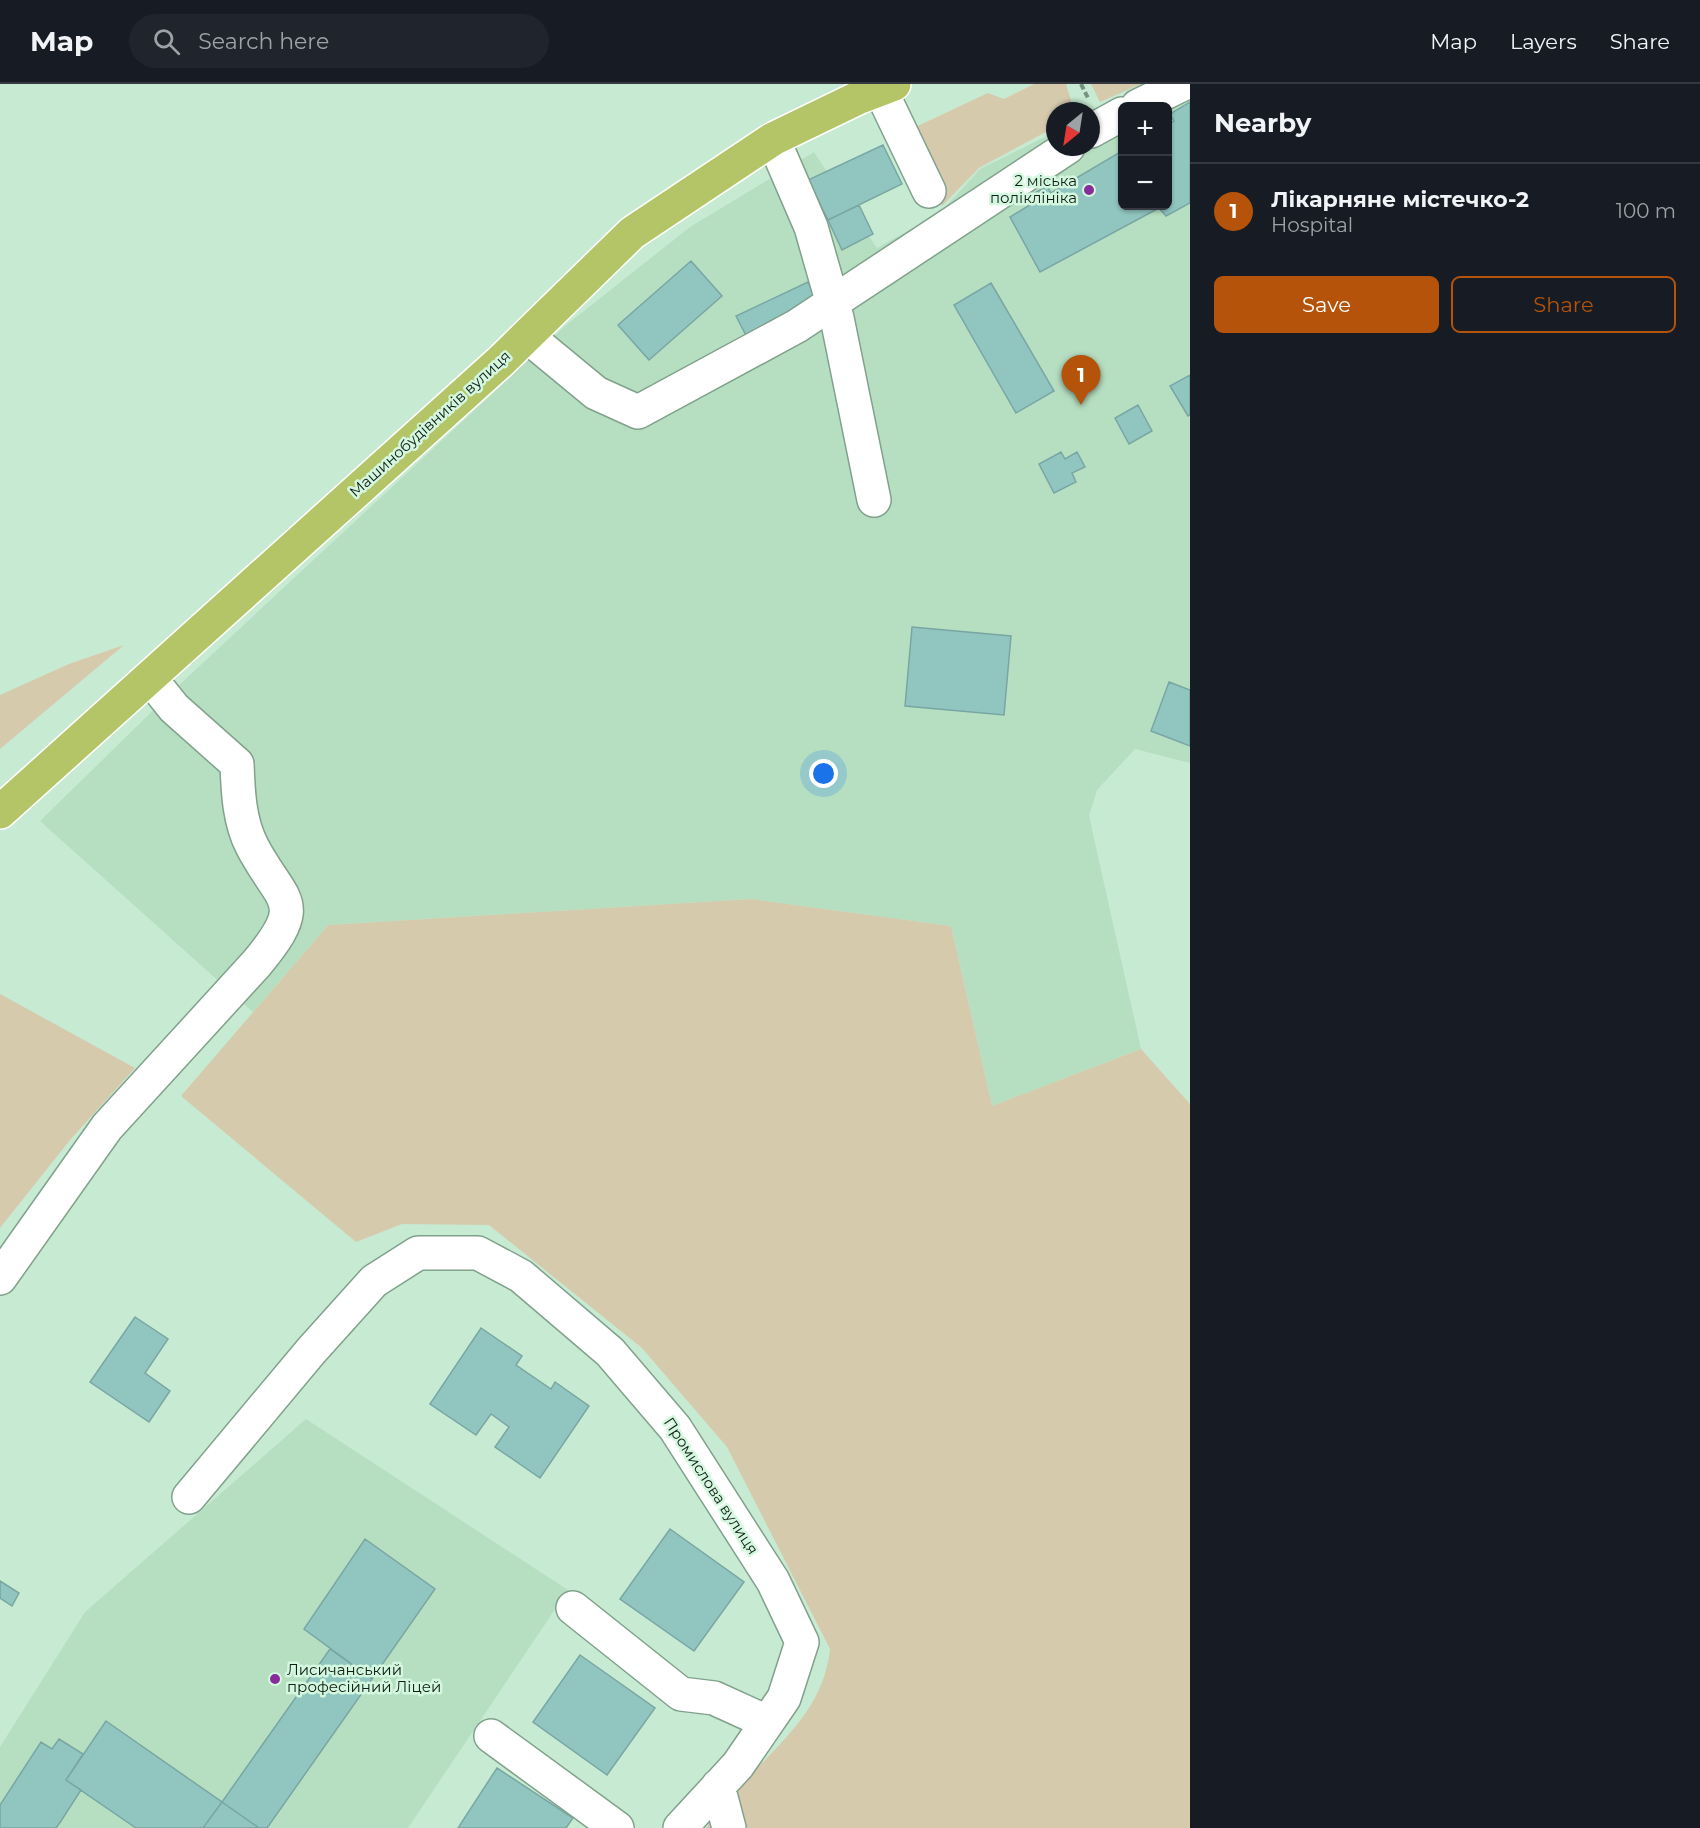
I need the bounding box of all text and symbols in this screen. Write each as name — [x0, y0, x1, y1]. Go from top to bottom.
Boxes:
search box — [129, 14, 549, 68]
text: Map — [30, 24, 93, 58]
icon: search — [150, 25, 183, 58]
text: Search here — [198, 28, 329, 55]
text: Map — [1430, 29, 1477, 54]
text: Layers — [1510, 29, 1577, 54]
text: Share — [1610, 29, 1670, 54]
north arrow — [1046, 102, 1100, 156]
map controls — [1118, 102, 1172, 210]
button: + — [1118, 102, 1172, 156]
text: Nearby — [1214, 107, 1311, 139]
button: − — [1118, 156, 1172, 210]
place label: 2 міська поліклініка — [990, 171, 1077, 207]
marker: 2 міська поліклініка — [1082, 183, 1096, 197]
text: Лікарняне містечко-2 — [1271, 186, 1529, 213]
text: 1 — [1230, 199, 1237, 223]
text: 100 m — [1616, 199, 1676, 223]
text: Hospital — [1271, 213, 1353, 237]
button: Save — [1214, 276, 1439, 333]
button: Share — [1451, 276, 1676, 333]
street label: Машинобудівників вулиця — [345, 346, 514, 501]
pin: 1 — [1062, 356, 1100, 405]
your location — [809, 759, 838, 788]
street label: Промислова вулиця — [660, 1414, 763, 1558]
place label: Лисичанський професійний Ліцей — [287, 1660, 441, 1696]
marker: Лисичанський професійний Ліцей — [268, 1672, 282, 1686]

